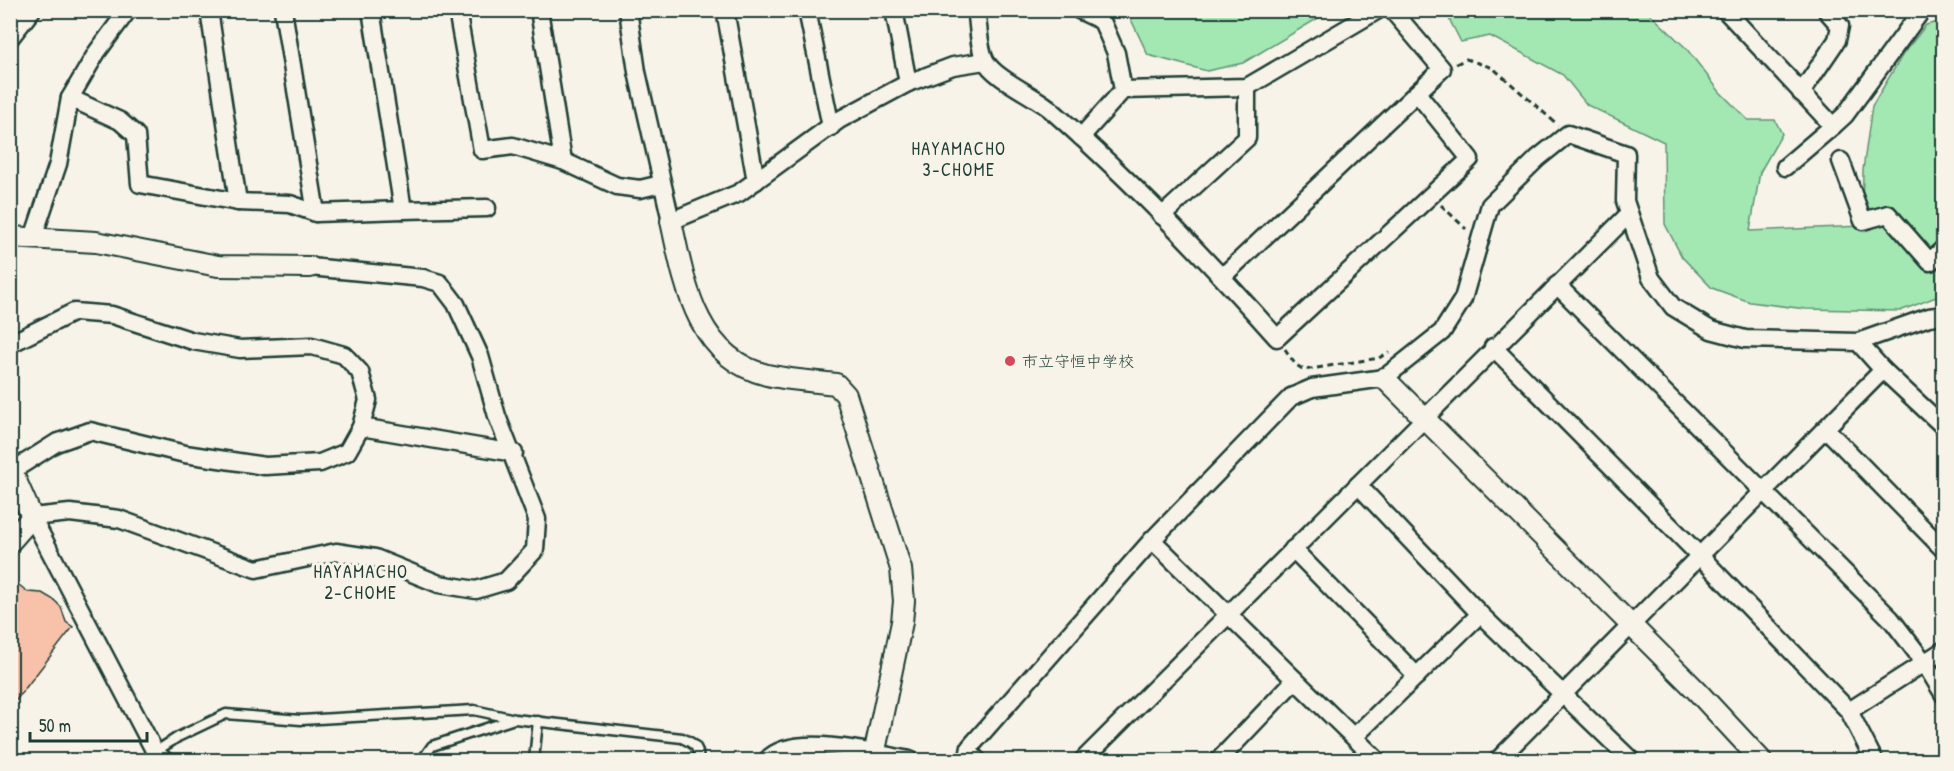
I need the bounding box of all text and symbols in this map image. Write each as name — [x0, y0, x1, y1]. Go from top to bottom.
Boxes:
district label: HAYAMACHO 3-CHOME — [911, 136, 1007, 182]
place label: 市立守恒中学校 — [1022, 350, 1134, 372]
marker: 市立守恒中学校 — [1003, 354, 1017, 368]
district label: HAYAMACHO 2-CHOME — [313, 559, 409, 605]
scale bar — [30, 705, 147, 743]
text: 50 m — [39, 713, 71, 738]

